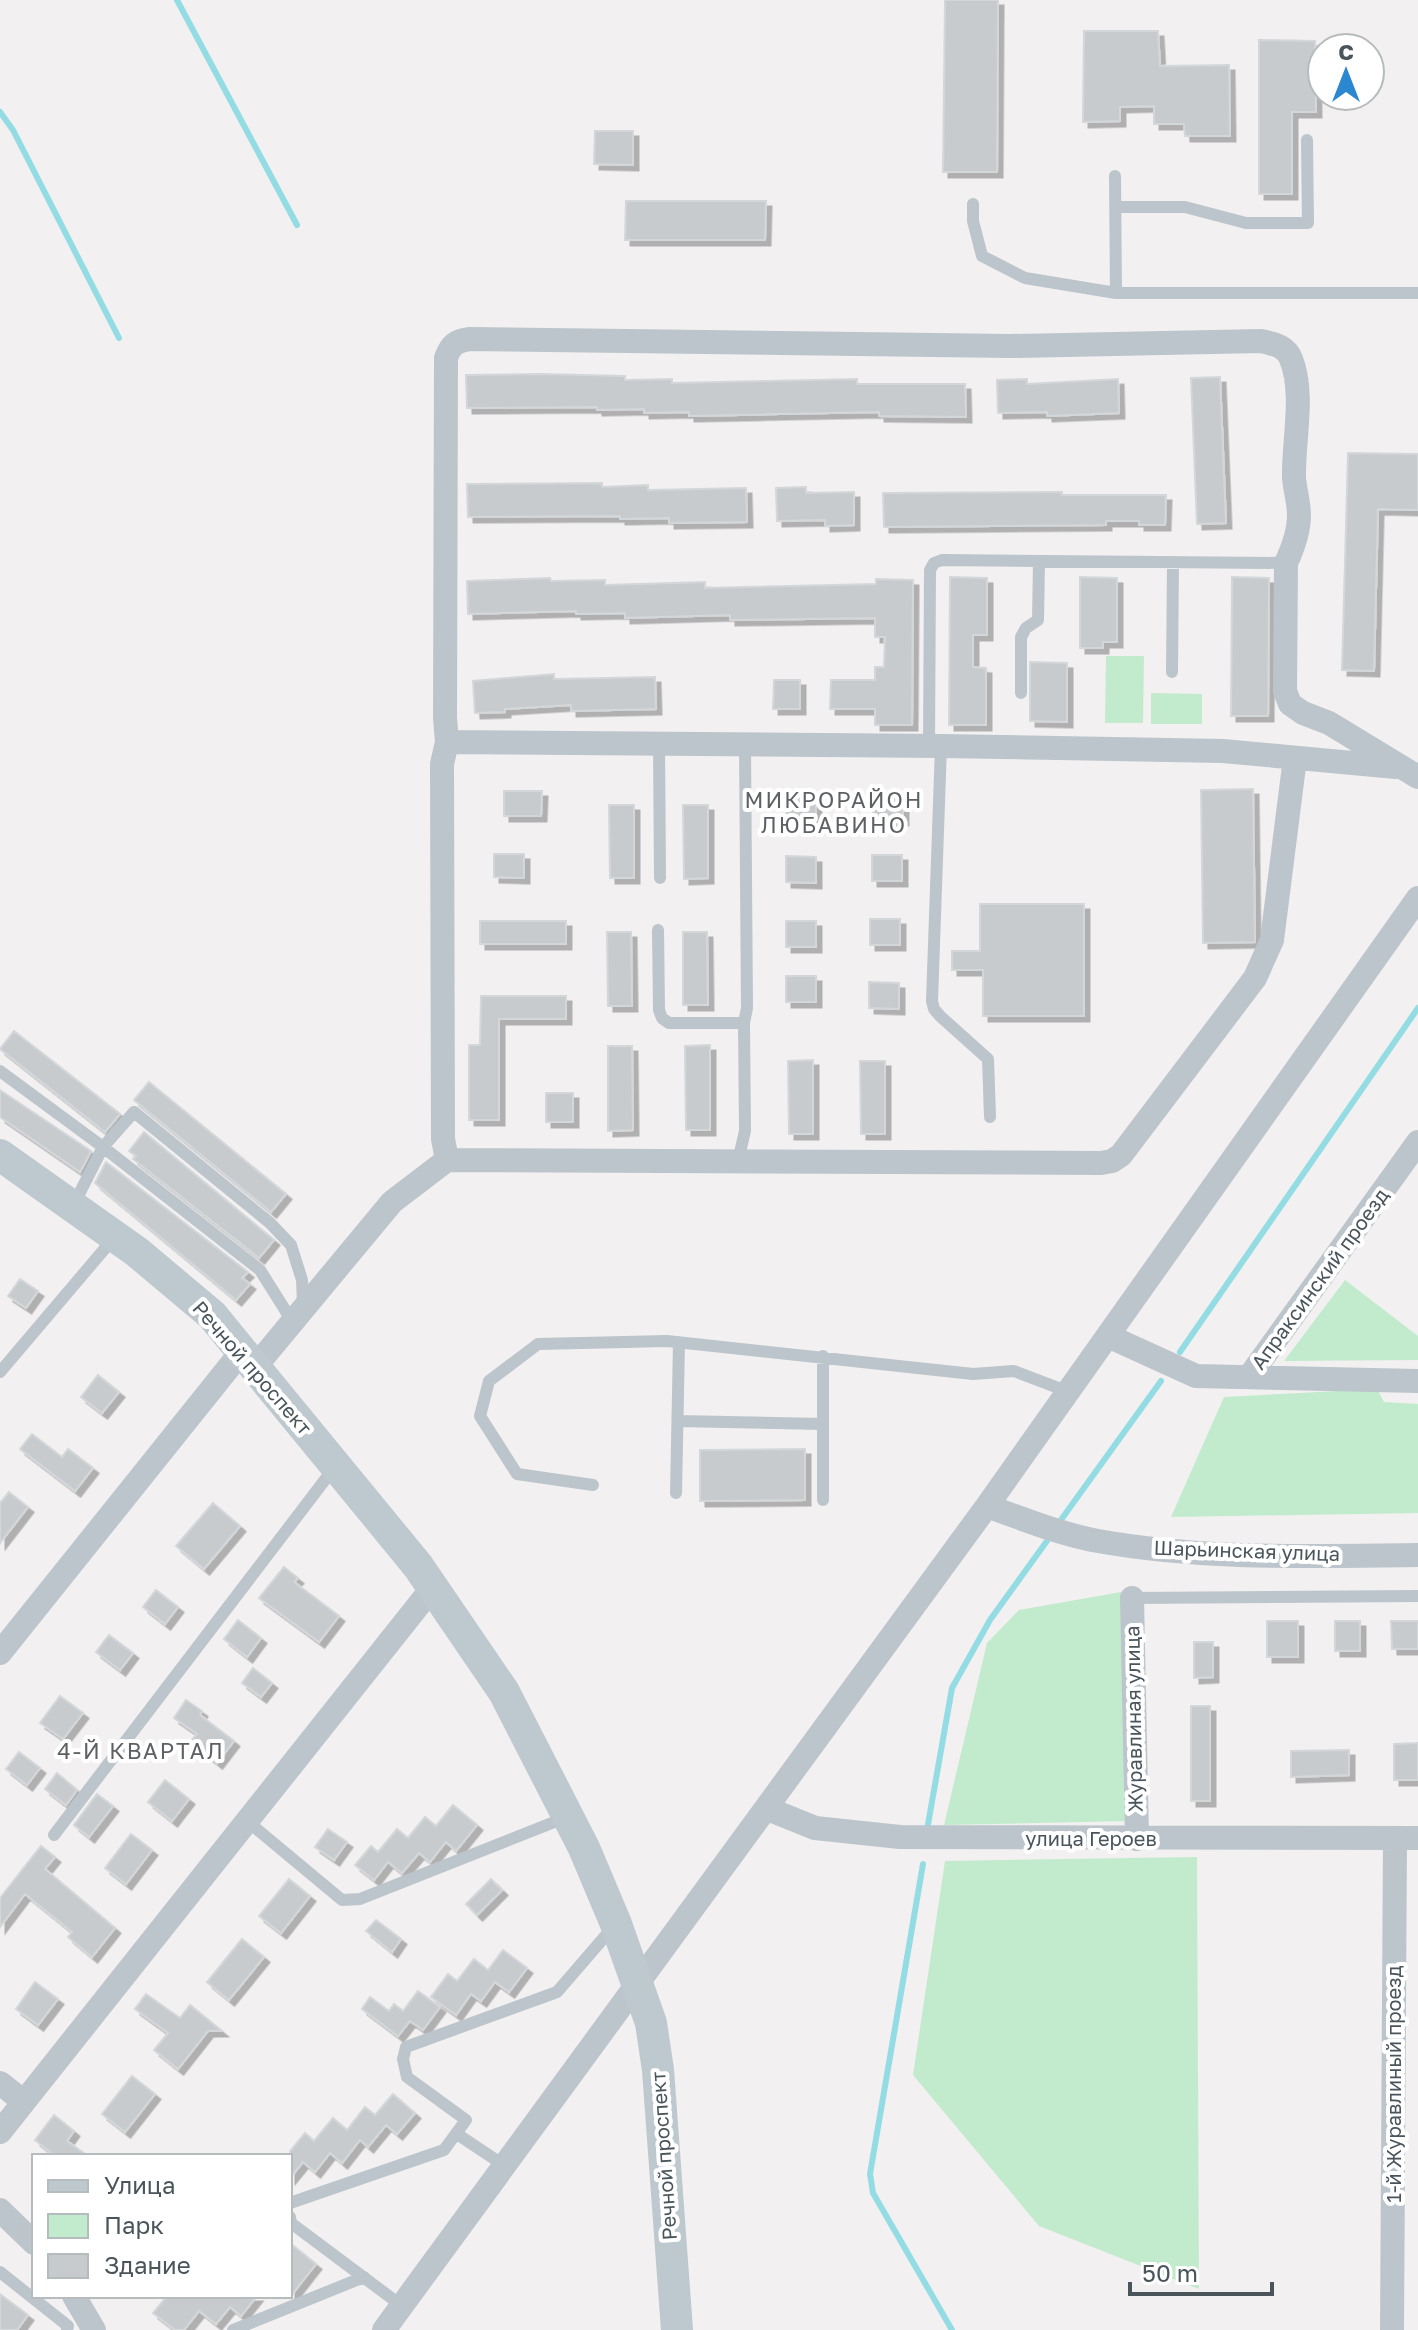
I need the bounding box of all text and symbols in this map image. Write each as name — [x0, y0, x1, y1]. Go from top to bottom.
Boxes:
north arrow — [1306, 32, 1386, 112]
text: С — [1338, 38, 1354, 65]
district label: МИКРОРАЙОН ЛЮБАВИНО — [745, 786, 923, 838]
street label: Апраксинский проезд — [1246, 1183, 1393, 1374]
street label: Речной проспект — [188, 1296, 317, 1439]
street label: Шарьинская улица — [1153, 1535, 1341, 1565]
street label: Журавлиная улица — [1119, 1625, 1147, 1813]
district label: 4-Й КВАРТАЛ — [57, 1737, 225, 1764]
street label: улица Героев — [1025, 1826, 1157, 1850]
street label: 1-й Журавлиный проезд — [1381, 1965, 1405, 2203]
street label: Речной проспект — [645, 2071, 681, 2241]
legend — [32, 2154, 292, 2298]
text: Улица — [104, 2170, 176, 2199]
text: Парк — [104, 2210, 164, 2239]
scale bar — [1130, 2246, 1272, 2296]
text: Здание — [104, 2250, 191, 2279]
text: 50 m — [1142, 2258, 1198, 2287]

